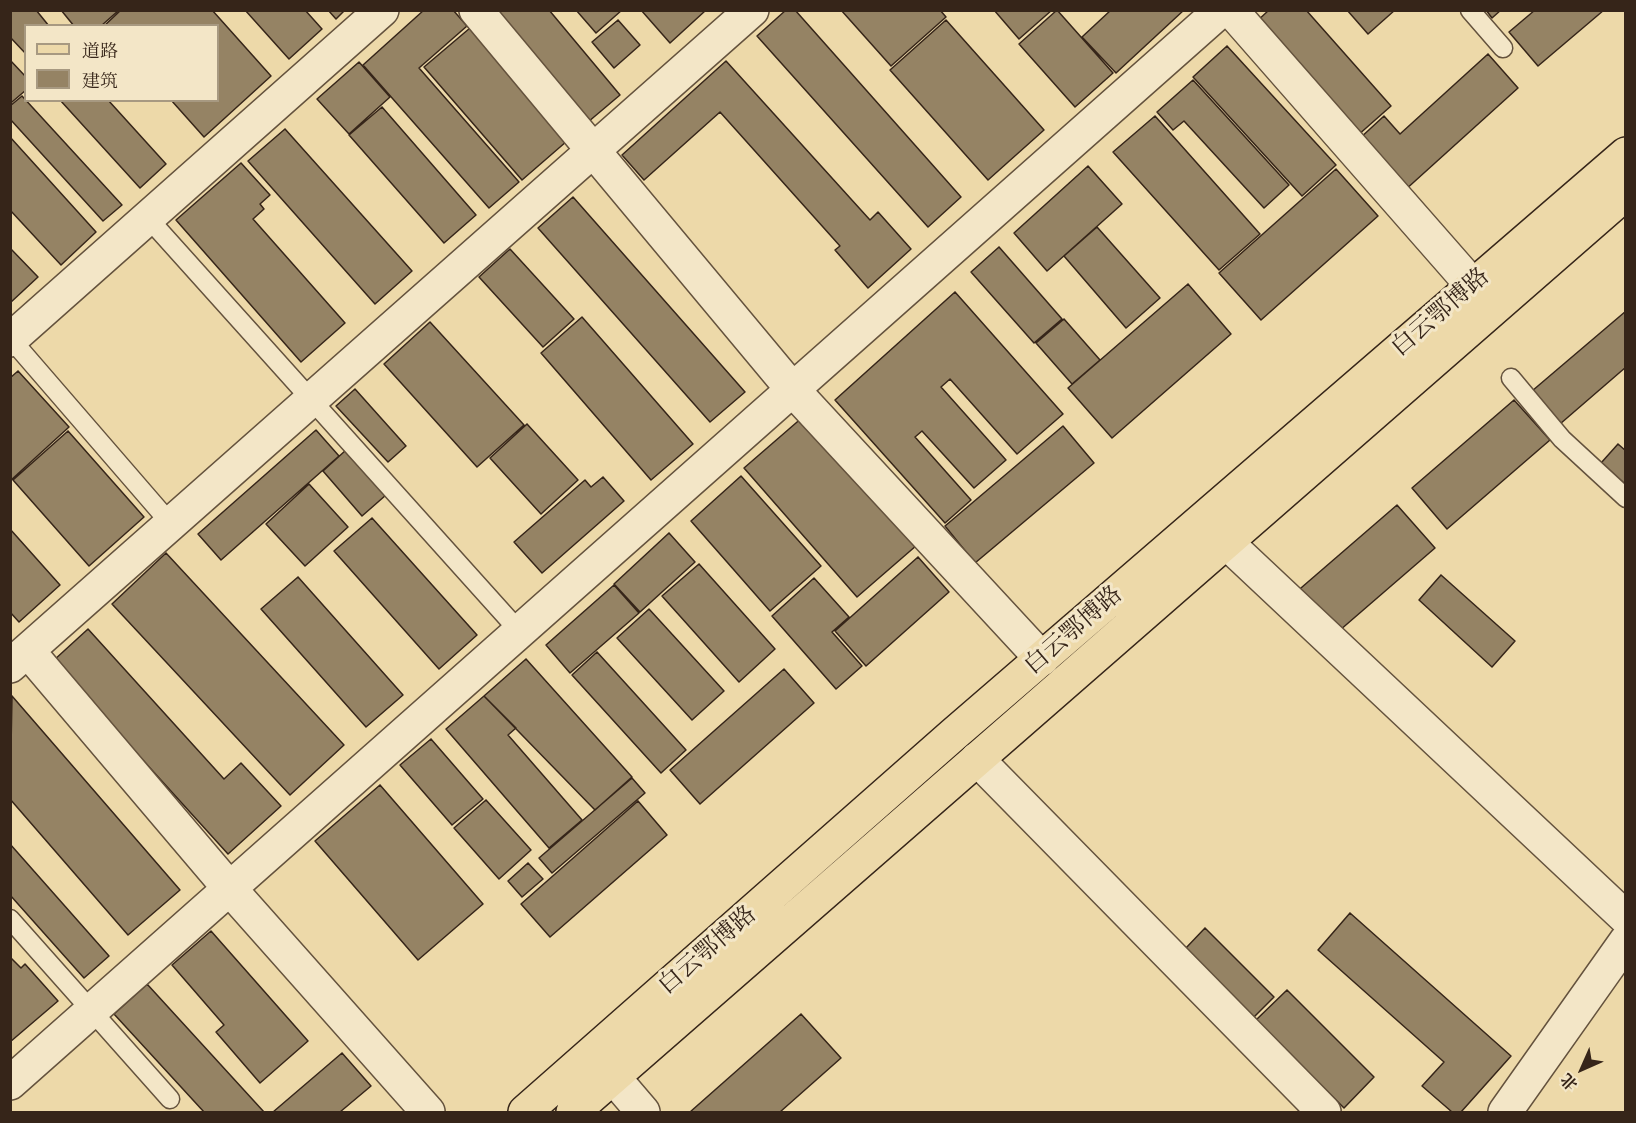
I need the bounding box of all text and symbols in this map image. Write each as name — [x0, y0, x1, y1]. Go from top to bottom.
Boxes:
legend — [24, 24, 219, 102]
text: 道路 — [82, 39, 118, 63]
text: 建筑 — [82, 69, 118, 93]
street label: 白云鄂博路 — [1386, 263, 1496, 363]
street label: 白云鄂博路 — [1019, 581, 1129, 681]
street label: 白云鄂博路 — [653, 901, 763, 1001]
north arrow — [1552, 1039, 1612, 1099]
text: 北 — [1556, 1068, 1583, 1095]

